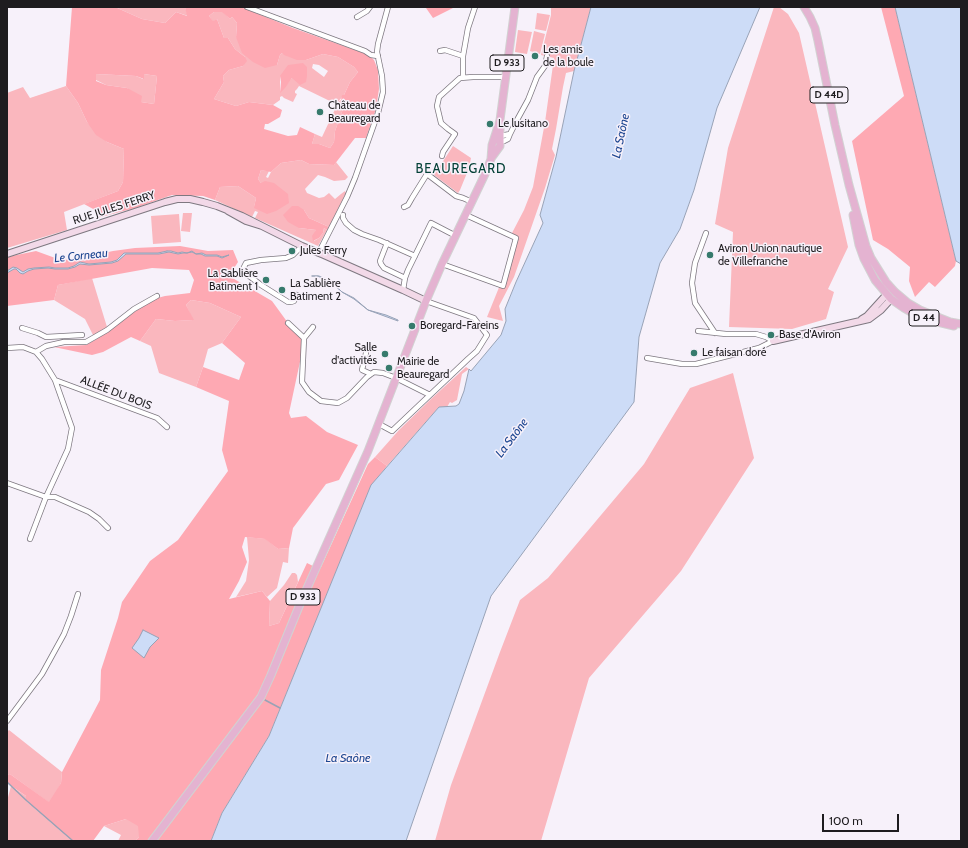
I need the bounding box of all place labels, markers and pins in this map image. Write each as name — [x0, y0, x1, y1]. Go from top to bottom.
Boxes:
place label: Les amis de la boule — [543, 43, 594, 69]
marker: Les amis de la boule — [530, 51, 540, 61]
place label: Château de Beauregard — [328, 99, 380, 125]
marker: Château de Beauregard — [315, 107, 325, 117]
place label: Le lusitano — [498, 117, 548, 131]
marker: Le lusitano — [485, 119, 495, 129]
place label: Aviron Union nautique de Villefranche — [718, 242, 822, 268]
place label: Jules Ferry — [300, 244, 347, 258]
marker: Jules Ferry — [287, 246, 297, 256]
marker: Aviron Union nautique de Villefranche — [705, 250, 715, 260]
place label: La Sablière Batiment 1 — [207, 267, 258, 293]
marker: La Sablière Batiment 1 — [261, 275, 271, 285]
place label: La Sablière Batiment 2 — [290, 277, 341, 303]
marker: La Sablière Batiment 2 — [277, 285, 287, 295]
place label: Boregard-Fareins — [420, 319, 499, 333]
marker: Boregard-Fareins — [407, 321, 417, 331]
place label: Base d'Aviron — [779, 328, 841, 342]
marker: Base d'Aviron — [766, 330, 776, 340]
place label: Salle d'activités — [331, 341, 377, 367]
place label: Le faisan doré — [702, 346, 766, 360]
marker: Le faisan doré — [689, 348, 699, 358]
marker: Salle d'activités — [380, 349, 390, 359]
place label: Mairie de Beauregard — [397, 355, 449, 381]
marker: Mairie de Beauregard — [384, 363, 394, 373]

